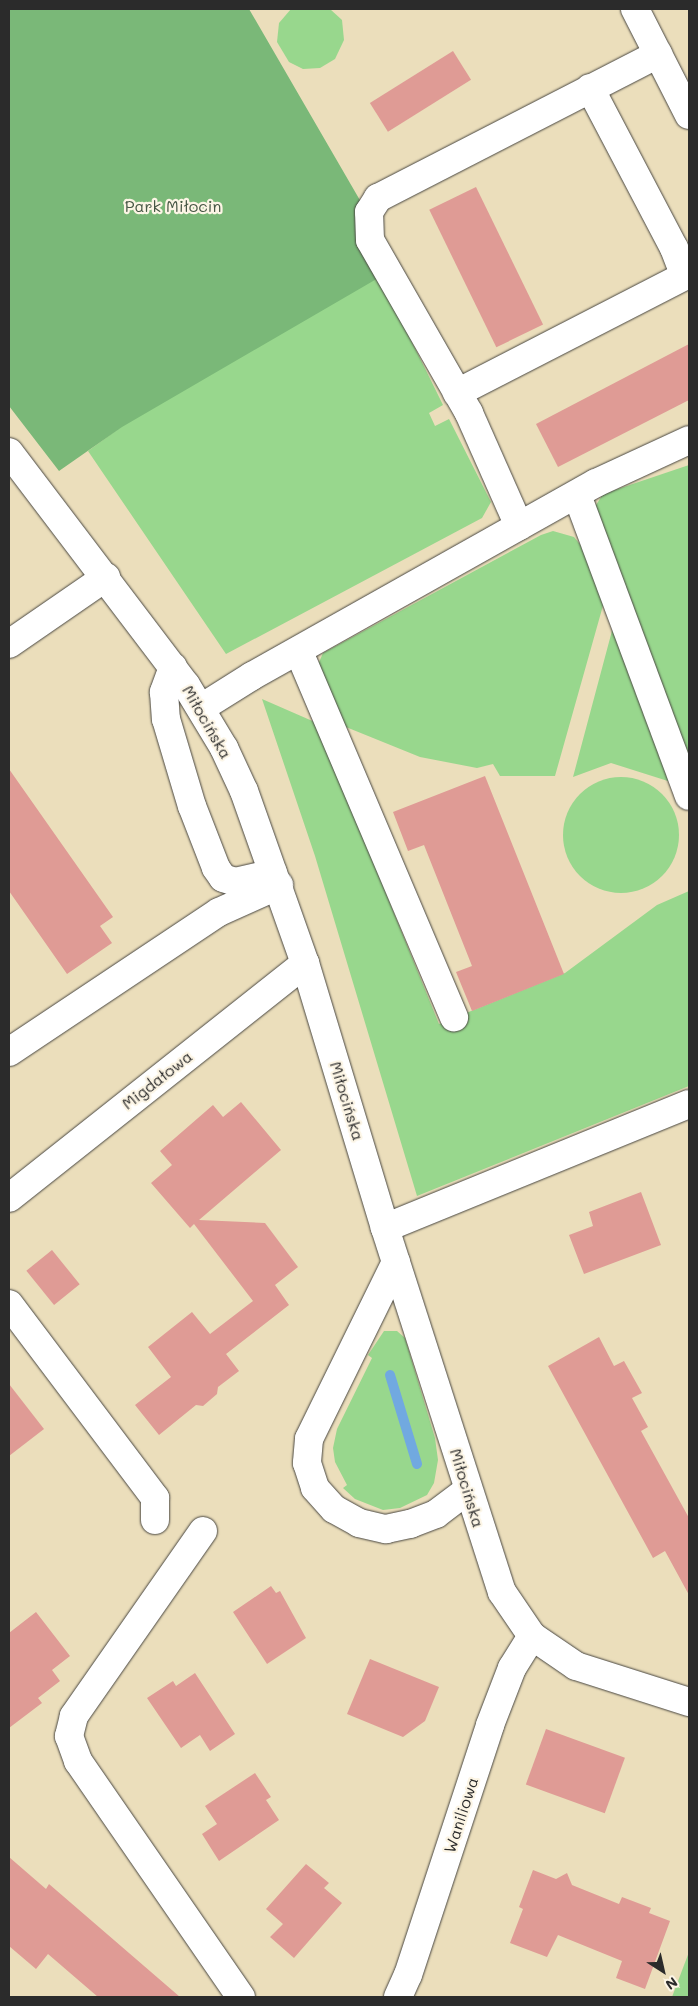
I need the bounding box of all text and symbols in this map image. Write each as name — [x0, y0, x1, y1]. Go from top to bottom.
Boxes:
park label: Park Miłocin — [125, 196, 221, 216]
street label: Miłocińska — [178, 682, 236, 762]
street label: Migdałowa — [118, 1047, 196, 1113]
street label: Miłocińska — [326, 1059, 368, 1143]
street label: Miłocińska — [446, 1446, 488, 1530]
street label: Waniliowa — [440, 1775, 482, 1855]
north arrow — [638, 1946, 688, 1996]
text: N — [662, 1973, 682, 1995]

